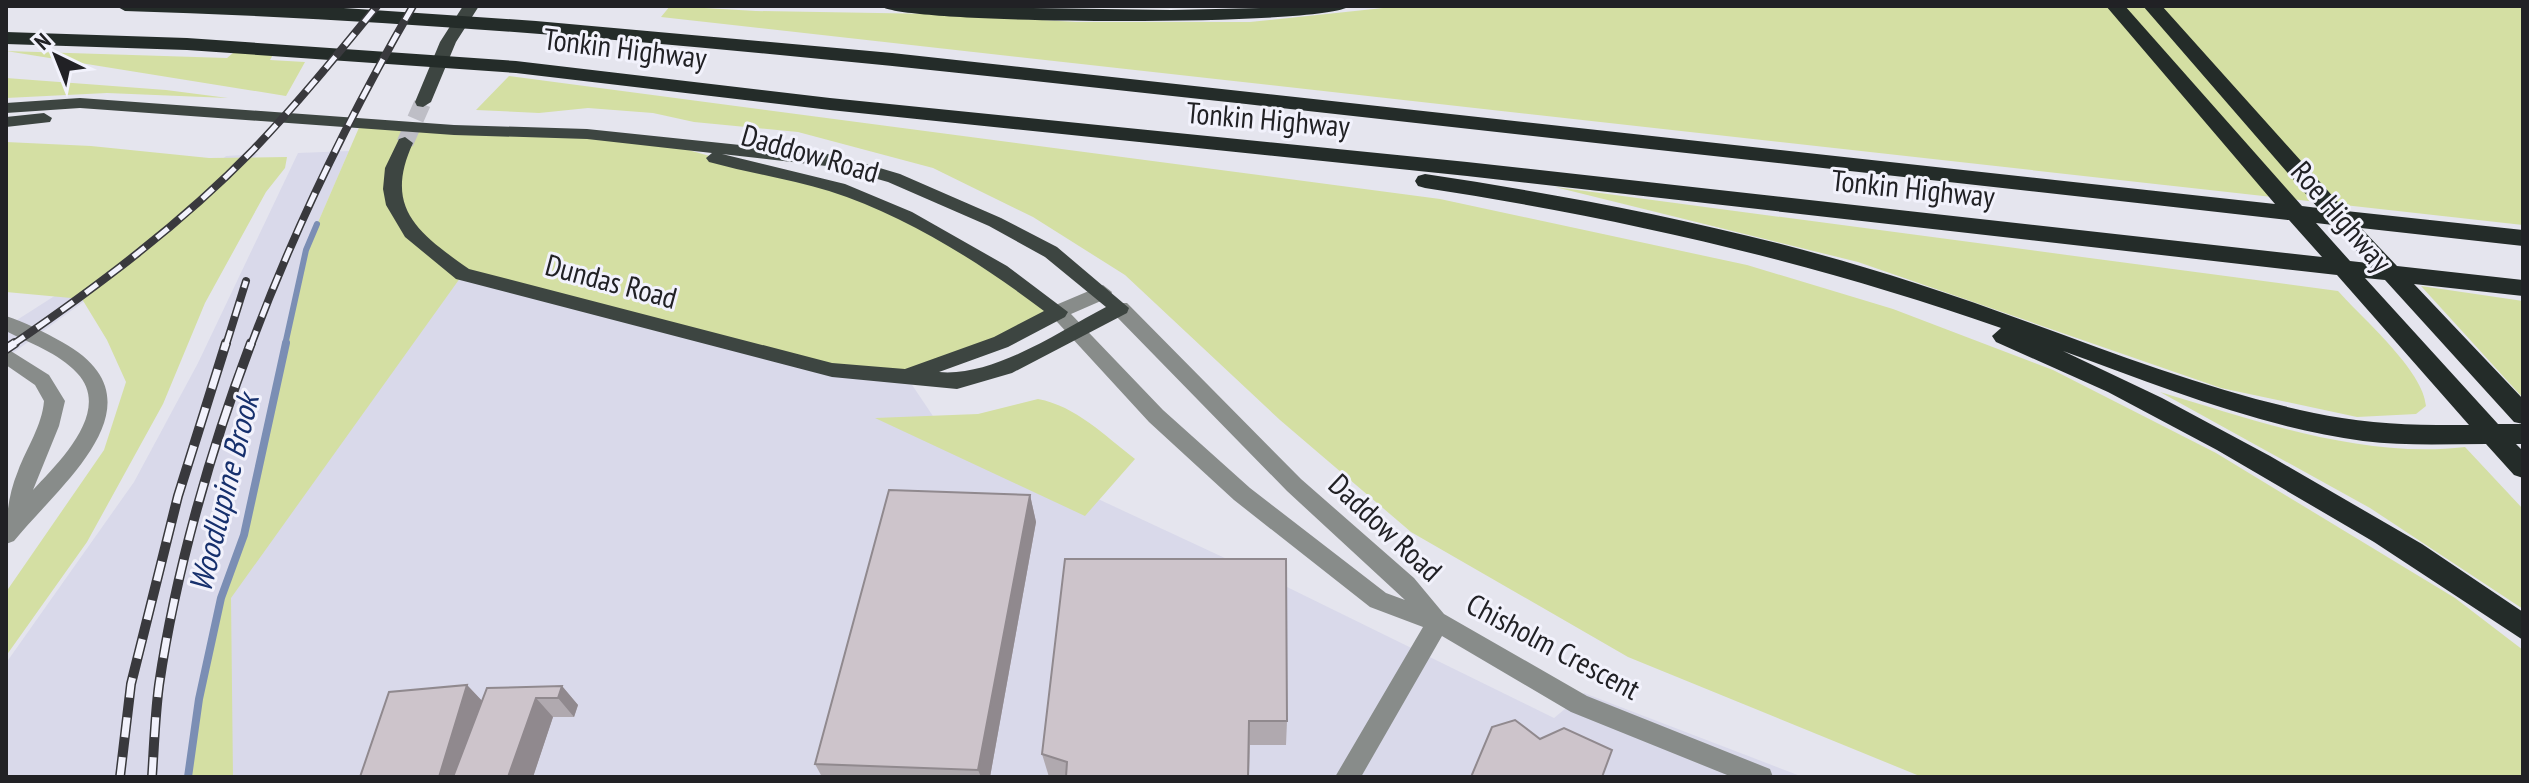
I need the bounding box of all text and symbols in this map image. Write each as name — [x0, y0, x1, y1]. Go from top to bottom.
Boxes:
north arrow — [16, 16, 96, 96]
street label: Tonkin Highway — [541, 18, 710, 77]
text: N — [28, 27, 56, 56]
street label: Tonkin Highway — [1185, 92, 1352, 145]
street label: Daddow Road — [737, 114, 884, 191]
street label: Roe Highway — [2283, 152, 2401, 280]
street label: Tonkin Highway — [1830, 160, 1997, 216]
street label: Dundas Road — [541, 244, 681, 317]
water label: Woodlupine Brook — [178, 386, 269, 596]
street label: Daddow Road — [1321, 465, 1451, 589]
street label: Chisholm Crescent — [1460, 584, 1648, 708]

